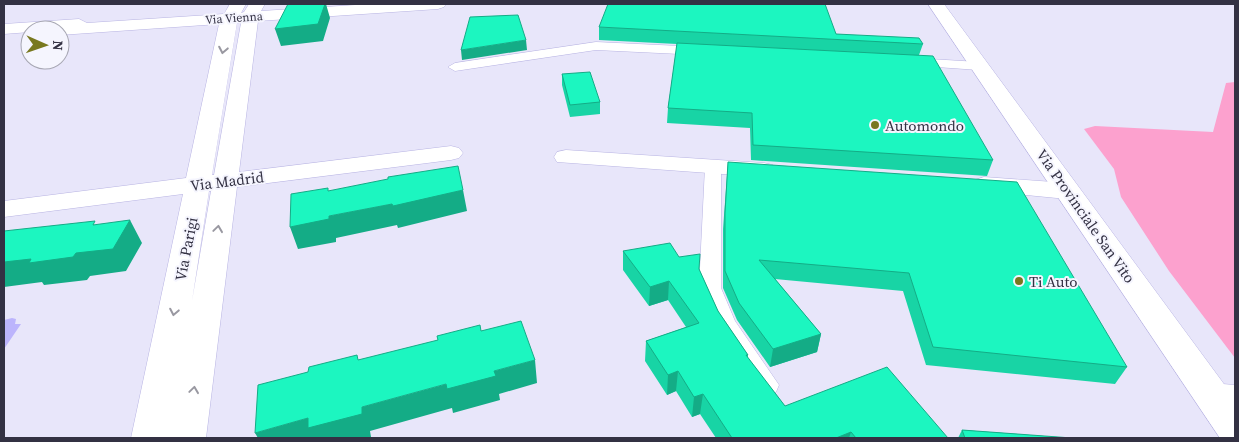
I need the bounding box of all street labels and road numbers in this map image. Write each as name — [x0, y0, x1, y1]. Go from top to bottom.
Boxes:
street label: Via Vienna — [205, 8, 264, 28]
street label: Via Provinciale San Vito — [1032, 145, 1140, 287]
street label: Via Madrid — [189, 166, 265, 196]
street label: Via Parigi — [170, 215, 202, 283]

